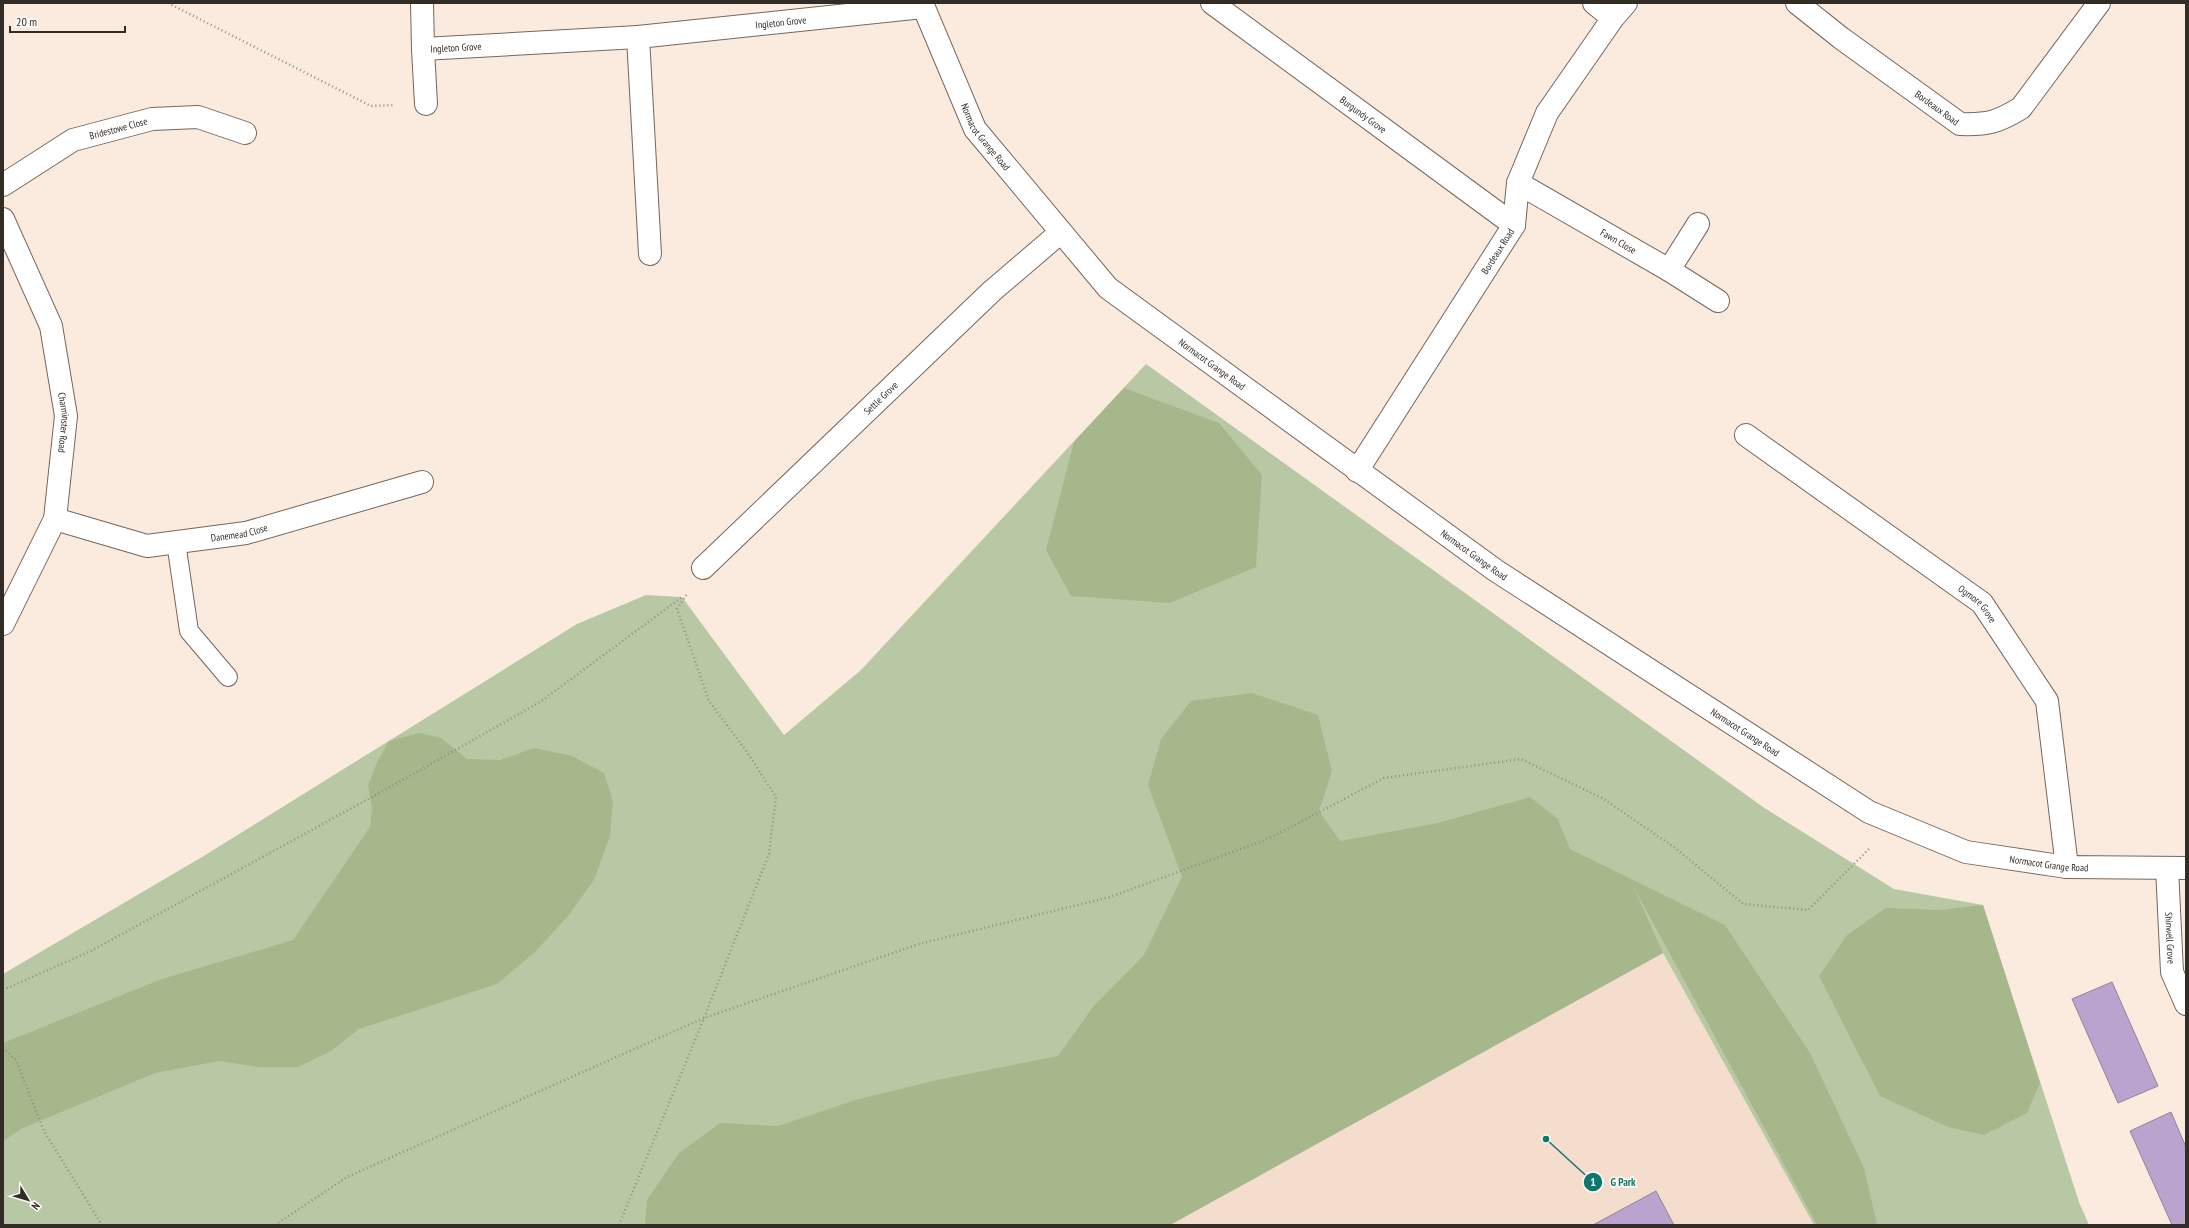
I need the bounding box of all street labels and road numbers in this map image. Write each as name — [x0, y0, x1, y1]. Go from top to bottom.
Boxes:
street label: Ingleton Grove — [755, 13, 807, 31]
street label: Ingleton Grove — [430, 39, 482, 55]
street label: Bordeaux Road — [1912, 87, 1962, 128]
street label: Burgundy Grove — [1338, 93, 1389, 136]
street label: Normacot Grange Road — [958, 101, 1013, 173]
street label: Bridestowe Close — [88, 114, 149, 142]
street label: Fawn Close — [1598, 225, 1639, 256]
street label: Bordeaux Road — [1478, 226, 1517, 276]
street label: Normacot Grange Road — [1176, 335, 1248, 393]
street label: Settle Grove — [861, 378, 900, 417]
street label: Charminster Road — [56, 391, 72, 453]
street label: Danemead Close — [210, 521, 269, 544]
street label: Normacot Grange Road — [1438, 526, 1510, 583]
street label: Ogmore Grove — [1956, 582, 2000, 625]
street label: Normacot Grange Road — [1709, 705, 1782, 759]
street label: Normacot Grange Road — [2009, 852, 2088, 874]
street label: Shinwell Grove — [2163, 912, 2178, 964]

